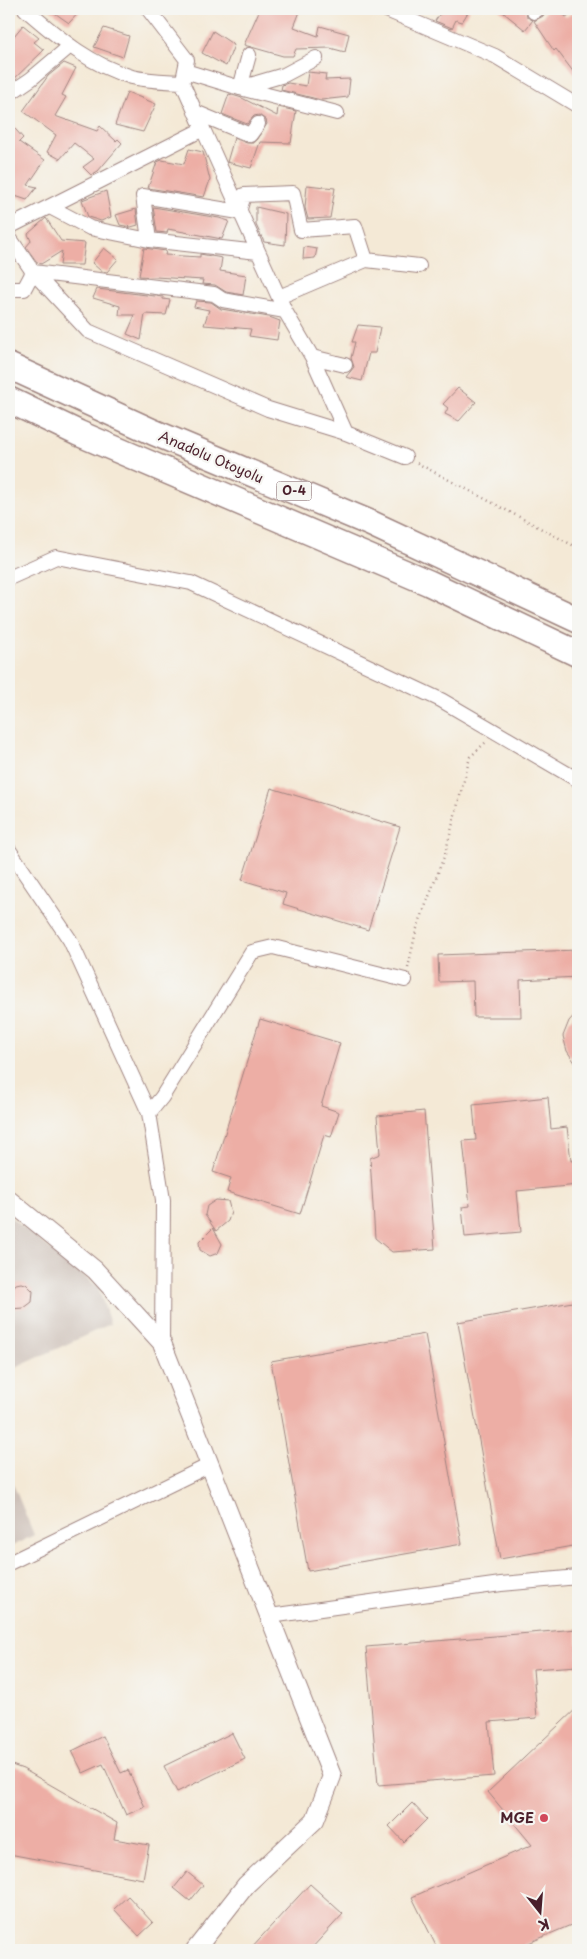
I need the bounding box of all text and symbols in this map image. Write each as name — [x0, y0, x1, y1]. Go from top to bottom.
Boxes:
street label: Anadolu Otoyolu — [155, 425, 267, 488]
road number: O-4 — [276, 482, 312, 501]
place label: MGE — [500, 1807, 534, 1828]
marker: MGE — [538, 1812, 550, 1824]
north arrow — [514, 1886, 564, 1936]
text: K — [536, 1913, 552, 1936]

